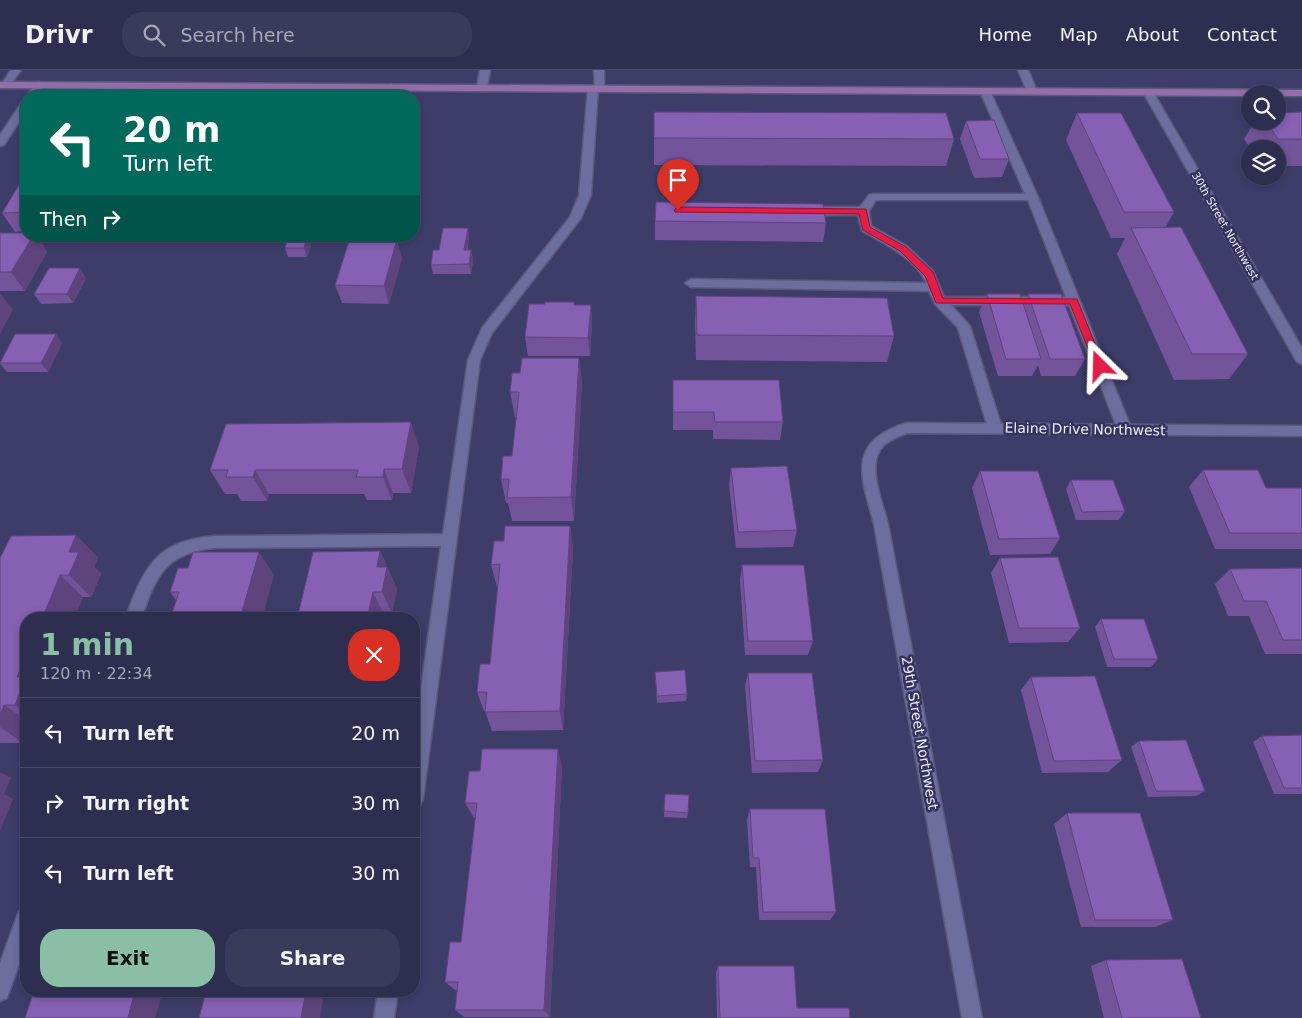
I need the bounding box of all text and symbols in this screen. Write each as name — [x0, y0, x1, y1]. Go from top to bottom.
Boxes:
search box — [122, 12, 472, 57]
text: Drivr — [25, 21, 92, 49]
icon: search — [140, 21, 168, 49]
text: Search here — [180, 24, 295, 46]
text: Home — [979, 24, 1032, 45]
text: Map — [1060, 24, 1098, 45]
text: About — [1126, 24, 1179, 45]
text: Contact — [1207, 24, 1277, 45]
map controls — [1241, 85, 1286, 185]
button: search — [1241, 85, 1286, 130]
icon: left — [40, 110, 105, 175]
text: 20 m — [123, 110, 220, 150]
button: layers — [1241, 140, 1286, 185]
text: Turn left — [123, 151, 212, 176]
pin — [657, 159, 699, 210]
icon: arrive — [664, 166, 692, 194]
street label: 30th Street Northwest — [1189, 170, 1262, 283]
icon: right — [97, 205, 125, 233]
text: Then — [40, 208, 87, 230]
position arrow — [1073, 339, 1125, 391]
street label: Elaine Drive Northwest — [1004, 420, 1166, 438]
text: 1 min — [40, 627, 134, 662]
button: close — [348, 629, 400, 681]
street label: 29th Street Northwest — [899, 655, 941, 812]
text: 120 m · 22:34 — [40, 664, 153, 683]
icon: left — [40, 719, 68, 747]
text: Turn left — [83, 722, 174, 744]
text: 20 m — [351, 722, 400, 744]
icon: right — [40, 789, 68, 817]
text: Turn right — [83, 792, 189, 814]
text: 30 m — [351, 792, 400, 814]
icon: left — [40, 859, 68, 887]
text: Turn left — [83, 862, 174, 884]
text: 30 m — [351, 862, 400, 884]
button: Exit — [40, 929, 215, 987]
button: Share — [225, 929, 400, 987]

